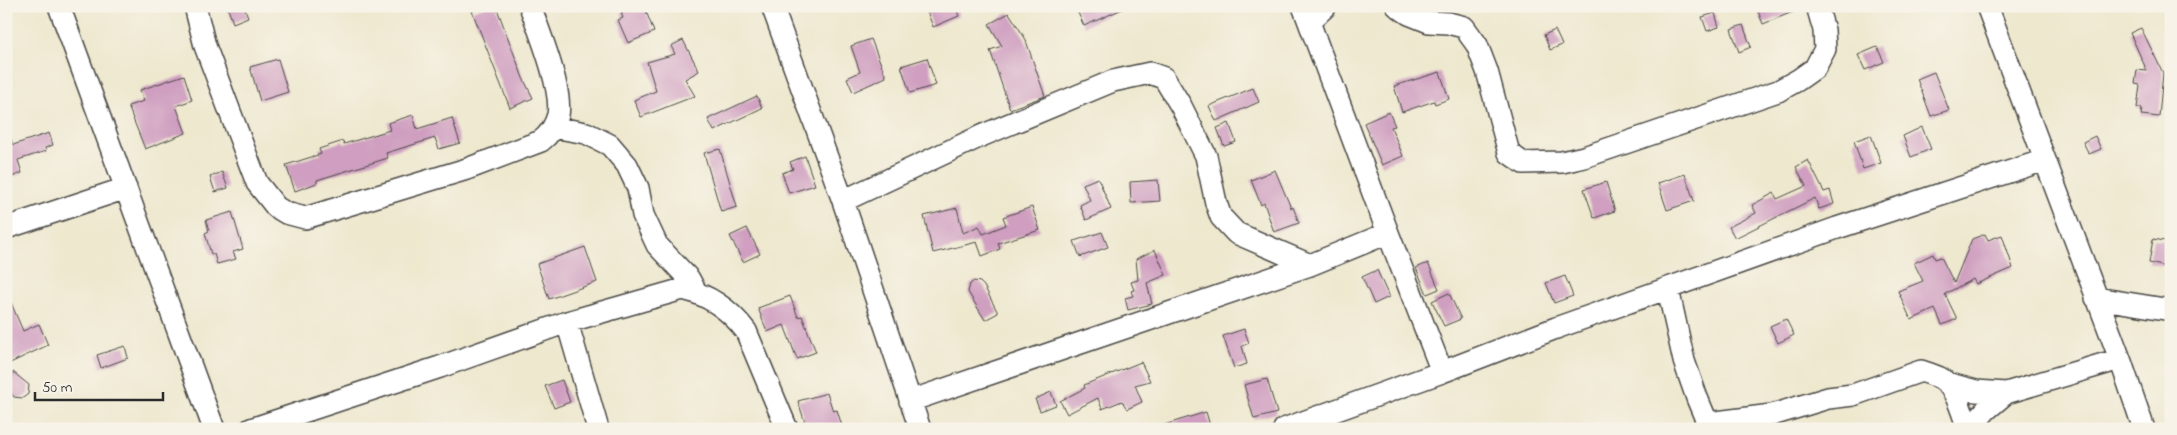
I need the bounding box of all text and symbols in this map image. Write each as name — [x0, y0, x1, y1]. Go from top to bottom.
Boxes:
scale bar — [35, 370, 162, 402]
text: 50 m — [42, 377, 73, 399]

